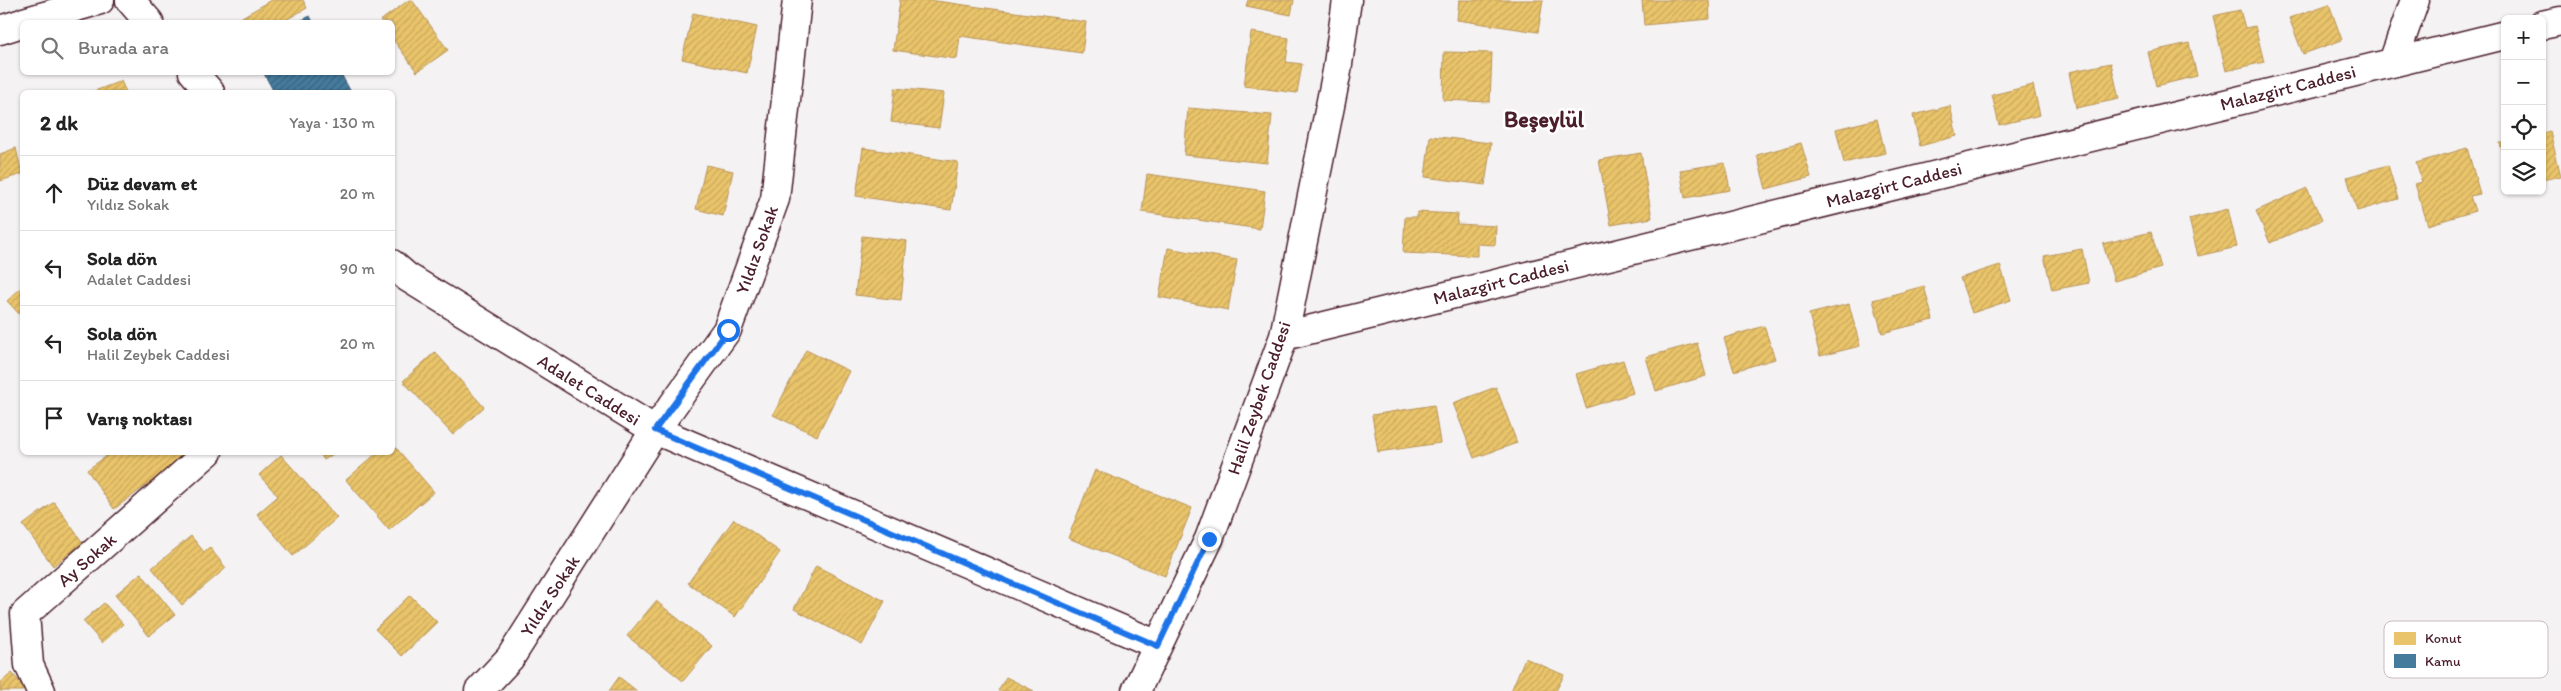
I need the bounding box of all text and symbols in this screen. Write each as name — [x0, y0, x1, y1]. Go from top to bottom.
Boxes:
map controls — [2501, 15, 2546, 195]
button: + — [2501, 15, 2546, 60]
search box — [20, 20, 395, 75]
icon: search — [38, 34, 66, 62]
text: Burada ara — [78, 36, 169, 59]
street label: Malazgirt Caddesi — [2218, 60, 2358, 116]
button: − — [2501, 60, 2546, 105]
button: locate — [2501, 105, 2546, 150]
district label: Beşeylül — [1504, 106, 1585, 133]
text: 2 dk — [40, 110, 78, 135]
text: Yaya · 130 m — [289, 113, 375, 132]
button: layers — [2501, 150, 2546, 195]
street label: Malazgirt Caddesi — [1824, 157, 1964, 213]
text: Düz devam et — [87, 172, 197, 195]
icon: ahead — [40, 179, 68, 207]
text: 20 m — [340, 184, 375, 203]
text: Yıldız Sokak — [87, 195, 169, 214]
street label: Yıldız Sokak — [731, 202, 783, 297]
text: Sola dön — [87, 247, 157, 270]
icon: left — [40, 254, 68, 282]
street label: Malazgirt Caddesi — [1431, 254, 1571, 310]
text: 90 m — [340, 259, 375, 278]
text: Adalet Caddesi — [87, 270, 191, 289]
street label: Halil Zeybek Caddesi — [1222, 318, 1296, 478]
route start — [717, 319, 740, 342]
text: Sola dön — [87, 322, 157, 345]
icon: left — [40, 329, 68, 357]
text: 20 m — [340, 334, 375, 353]
text: Halil Zeybek Caddesi — [87, 345, 230, 364]
street label: Adalet Caddesi — [534, 350, 644, 430]
icon: arrive — [40, 404, 68, 432]
text: Varış noktası — [87, 407, 192, 430]
street label: Ay Sokak — [53, 528, 121, 591]
route end — [1198, 528, 1221, 551]
street label: Yıldız Sokak — [516, 551, 585, 641]
legend — [2384, 621, 2548, 678]
text: Konut — [2425, 630, 2462, 647]
text: Kamu — [2425, 653, 2461, 670]

